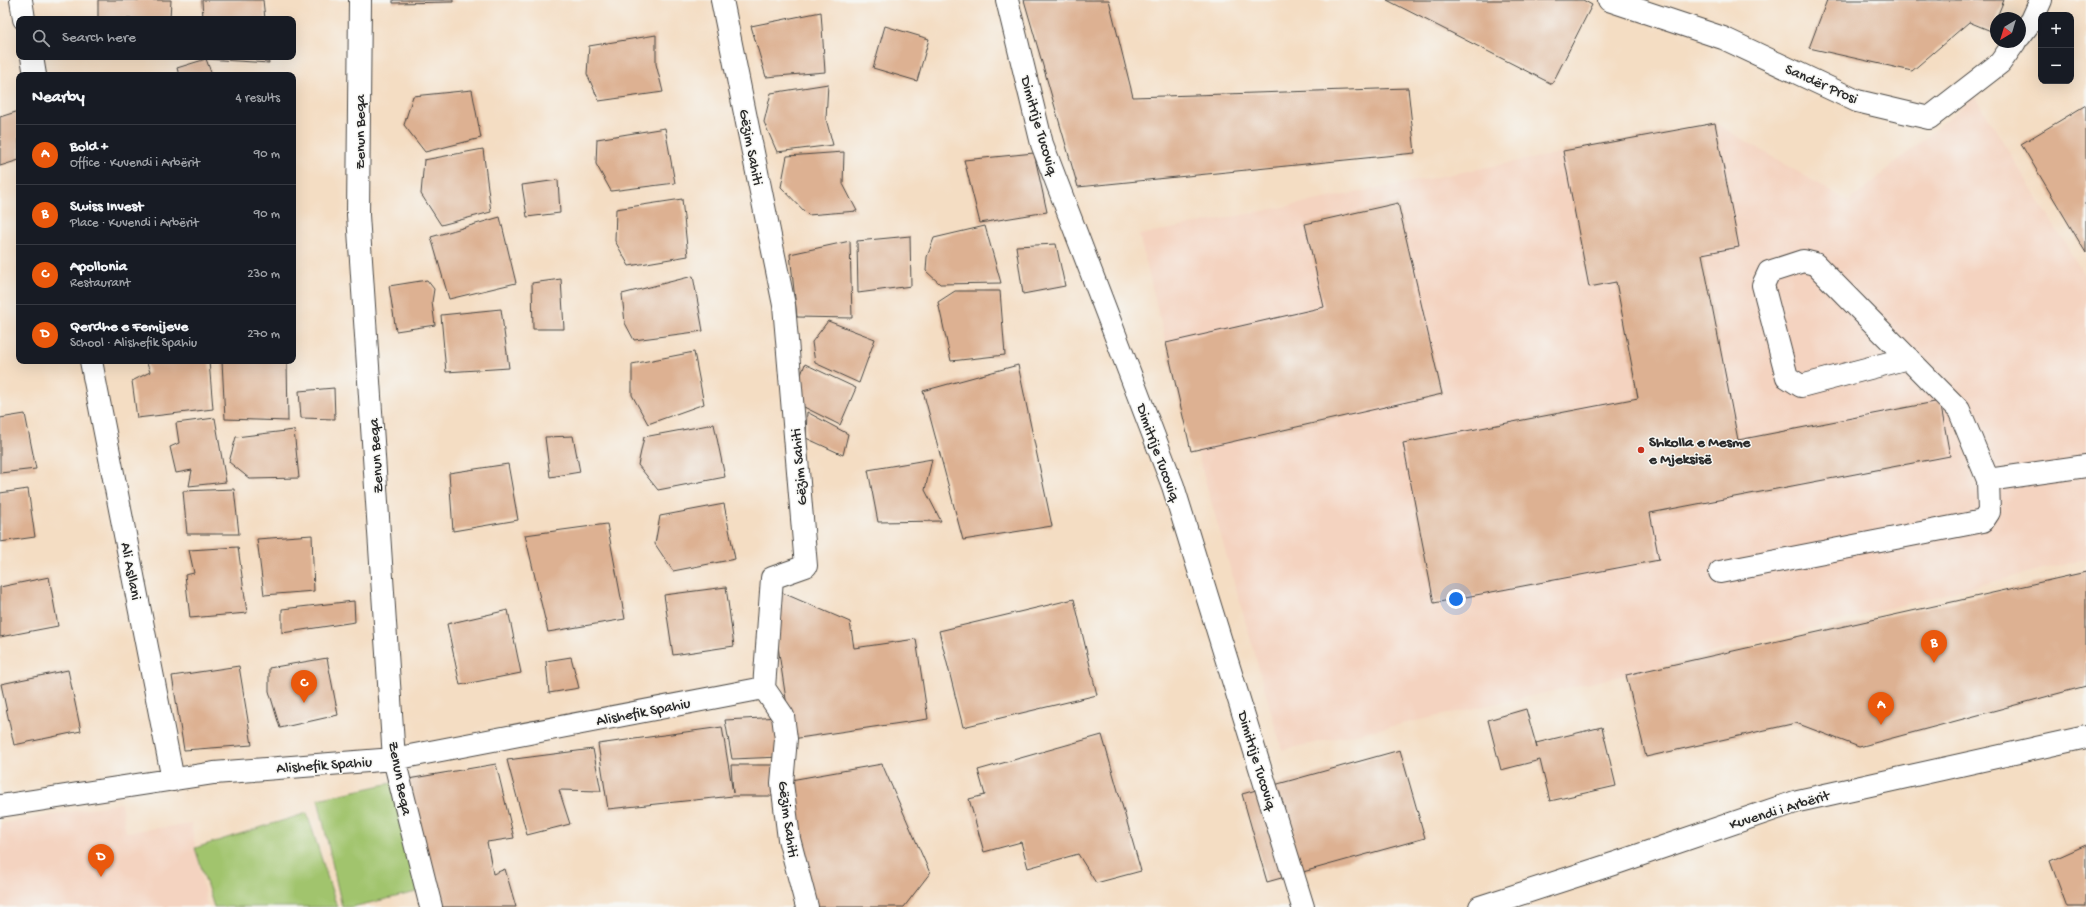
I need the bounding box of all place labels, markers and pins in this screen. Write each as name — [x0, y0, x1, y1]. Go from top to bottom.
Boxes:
place label: Shkolla e Mesme e Mjeksisë — [1648, 434, 1752, 469]
marker: Shkolla e Mesme e Mjeksisë — [1636, 445, 1646, 455]
pin: B — [1921, 630, 1947, 663]
pin: C — [291, 670, 317, 703]
pin: A — [1868, 692, 1894, 725]
pin: D — [88, 844, 114, 877]

